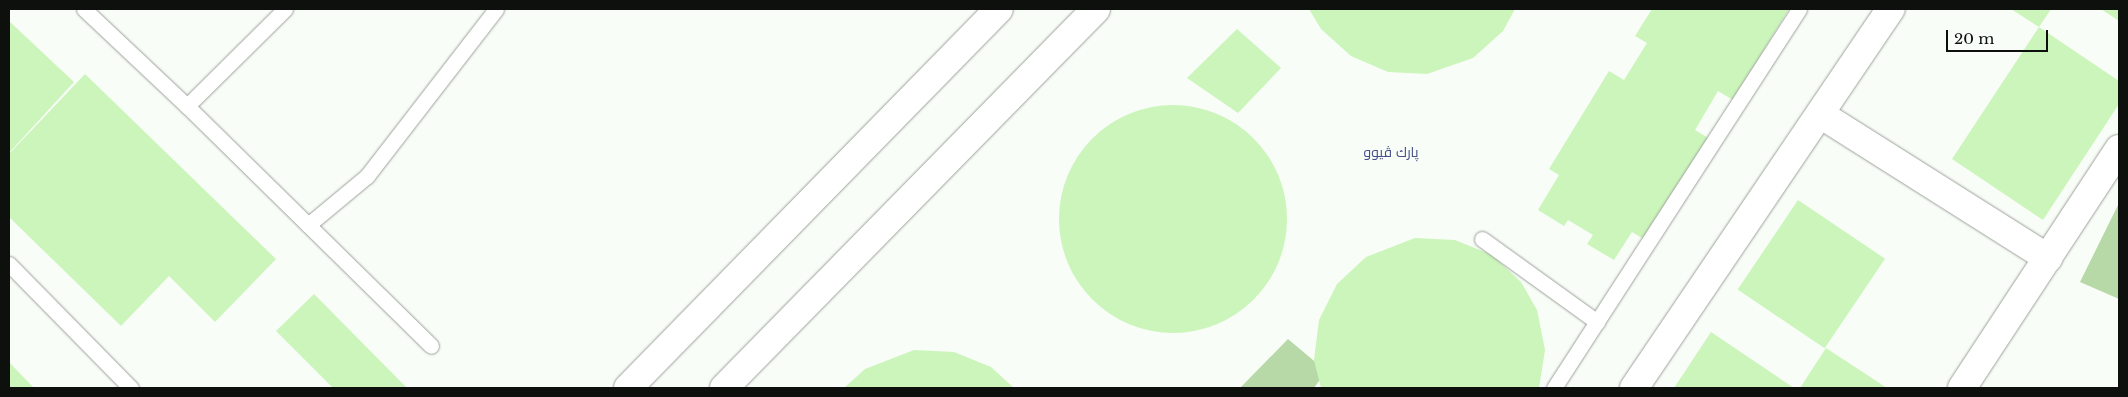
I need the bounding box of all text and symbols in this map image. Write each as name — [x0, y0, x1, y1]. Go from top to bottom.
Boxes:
scale bar — [1948, 20, 2050, 52]
text: 20 m — [1954, 29, 1994, 48]
district label: پارك ڤیوو — [1364, 144, 1418, 160]

